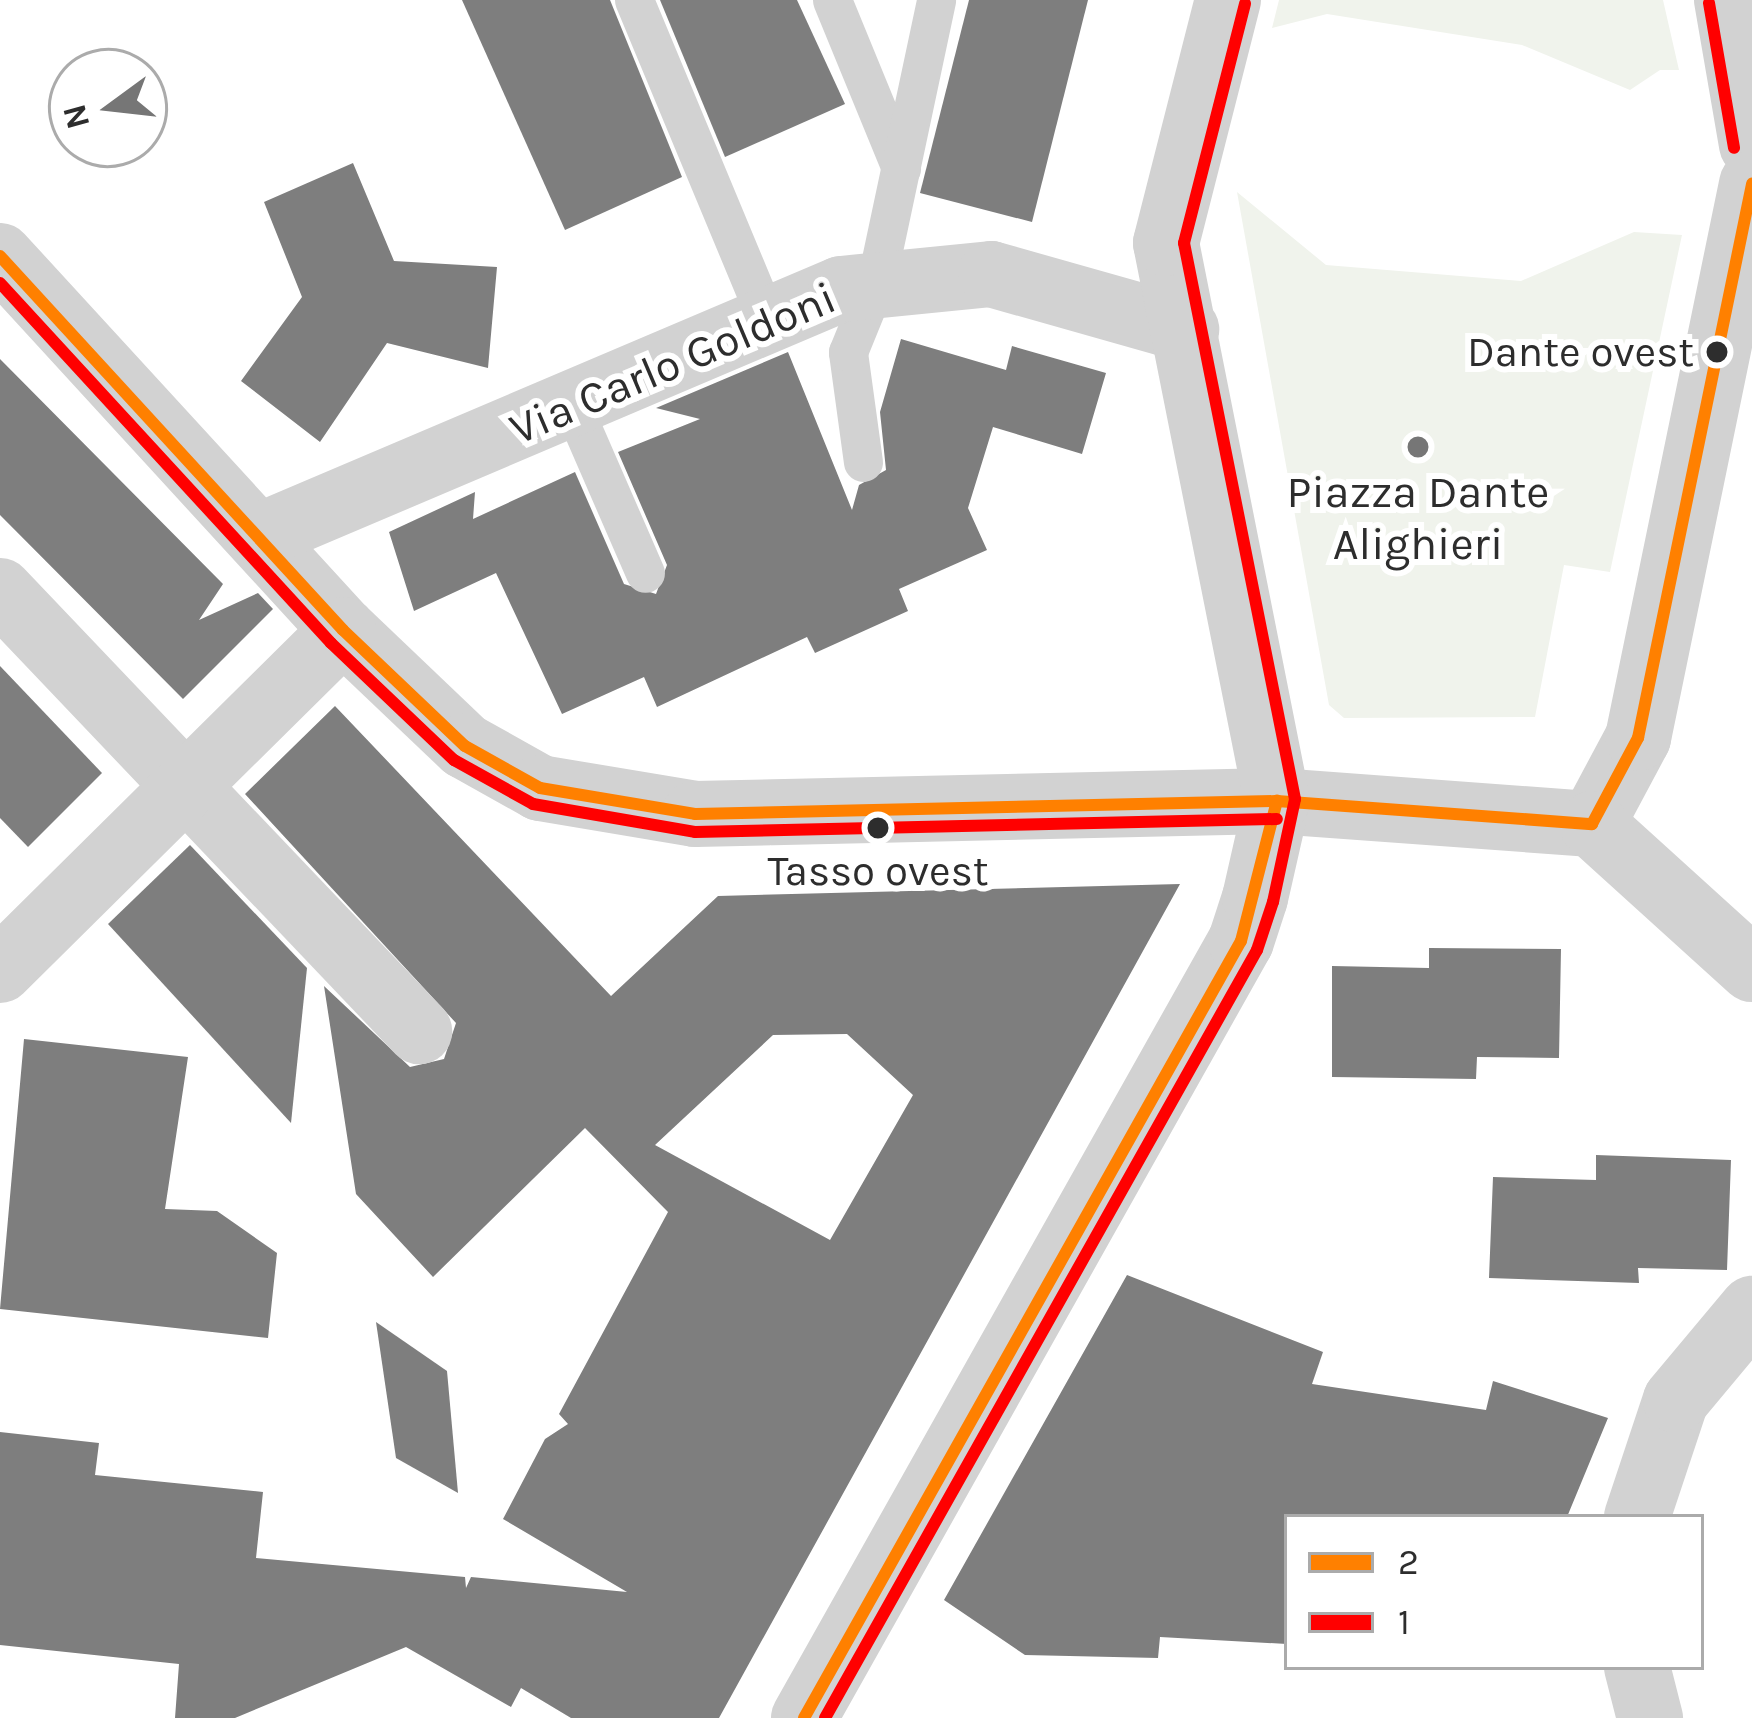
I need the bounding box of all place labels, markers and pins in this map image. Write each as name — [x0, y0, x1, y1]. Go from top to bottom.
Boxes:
place label: Dante ovest — [1467, 327, 1694, 377]
marker: Dante ovest — [1706, 341, 1728, 363]
marker: Piazza Dante Alighieri — [1405, 434, 1431, 460]
place label: Piazza Dante Alighieri — [1287, 466, 1549, 572]
marker: Tasso ovest — [867, 817, 889, 839]
place label: Tasso ovest — [767, 846, 989, 896]

